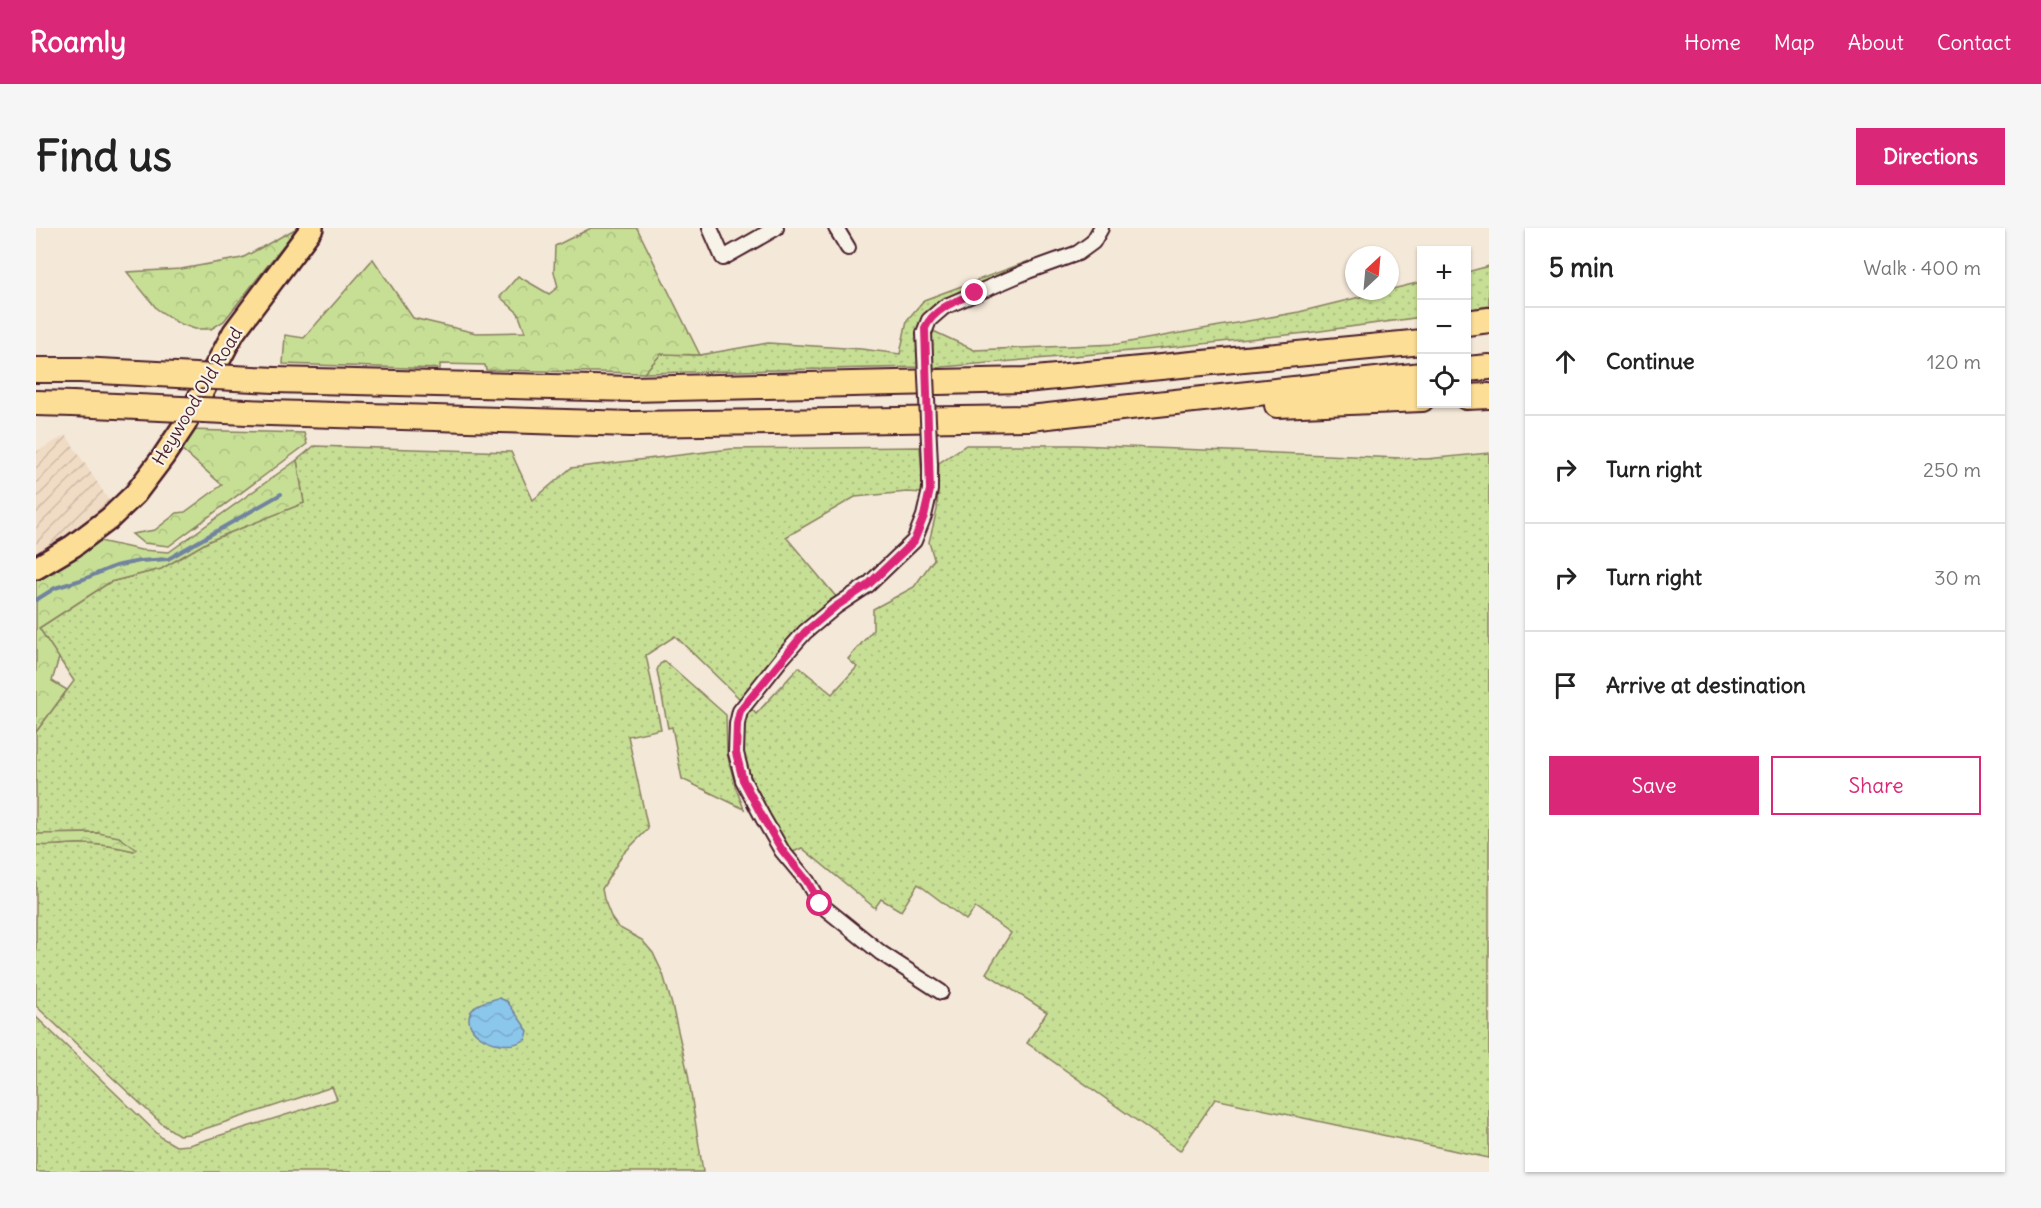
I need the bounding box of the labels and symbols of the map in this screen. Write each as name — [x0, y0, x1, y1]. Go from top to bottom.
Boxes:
north arrow — [1345, 246, 1399, 300]
route end — [961, 279, 987, 305]
street label: Heywood Old Road — [147, 322, 248, 469]
route start — [806, 890, 832, 916]

